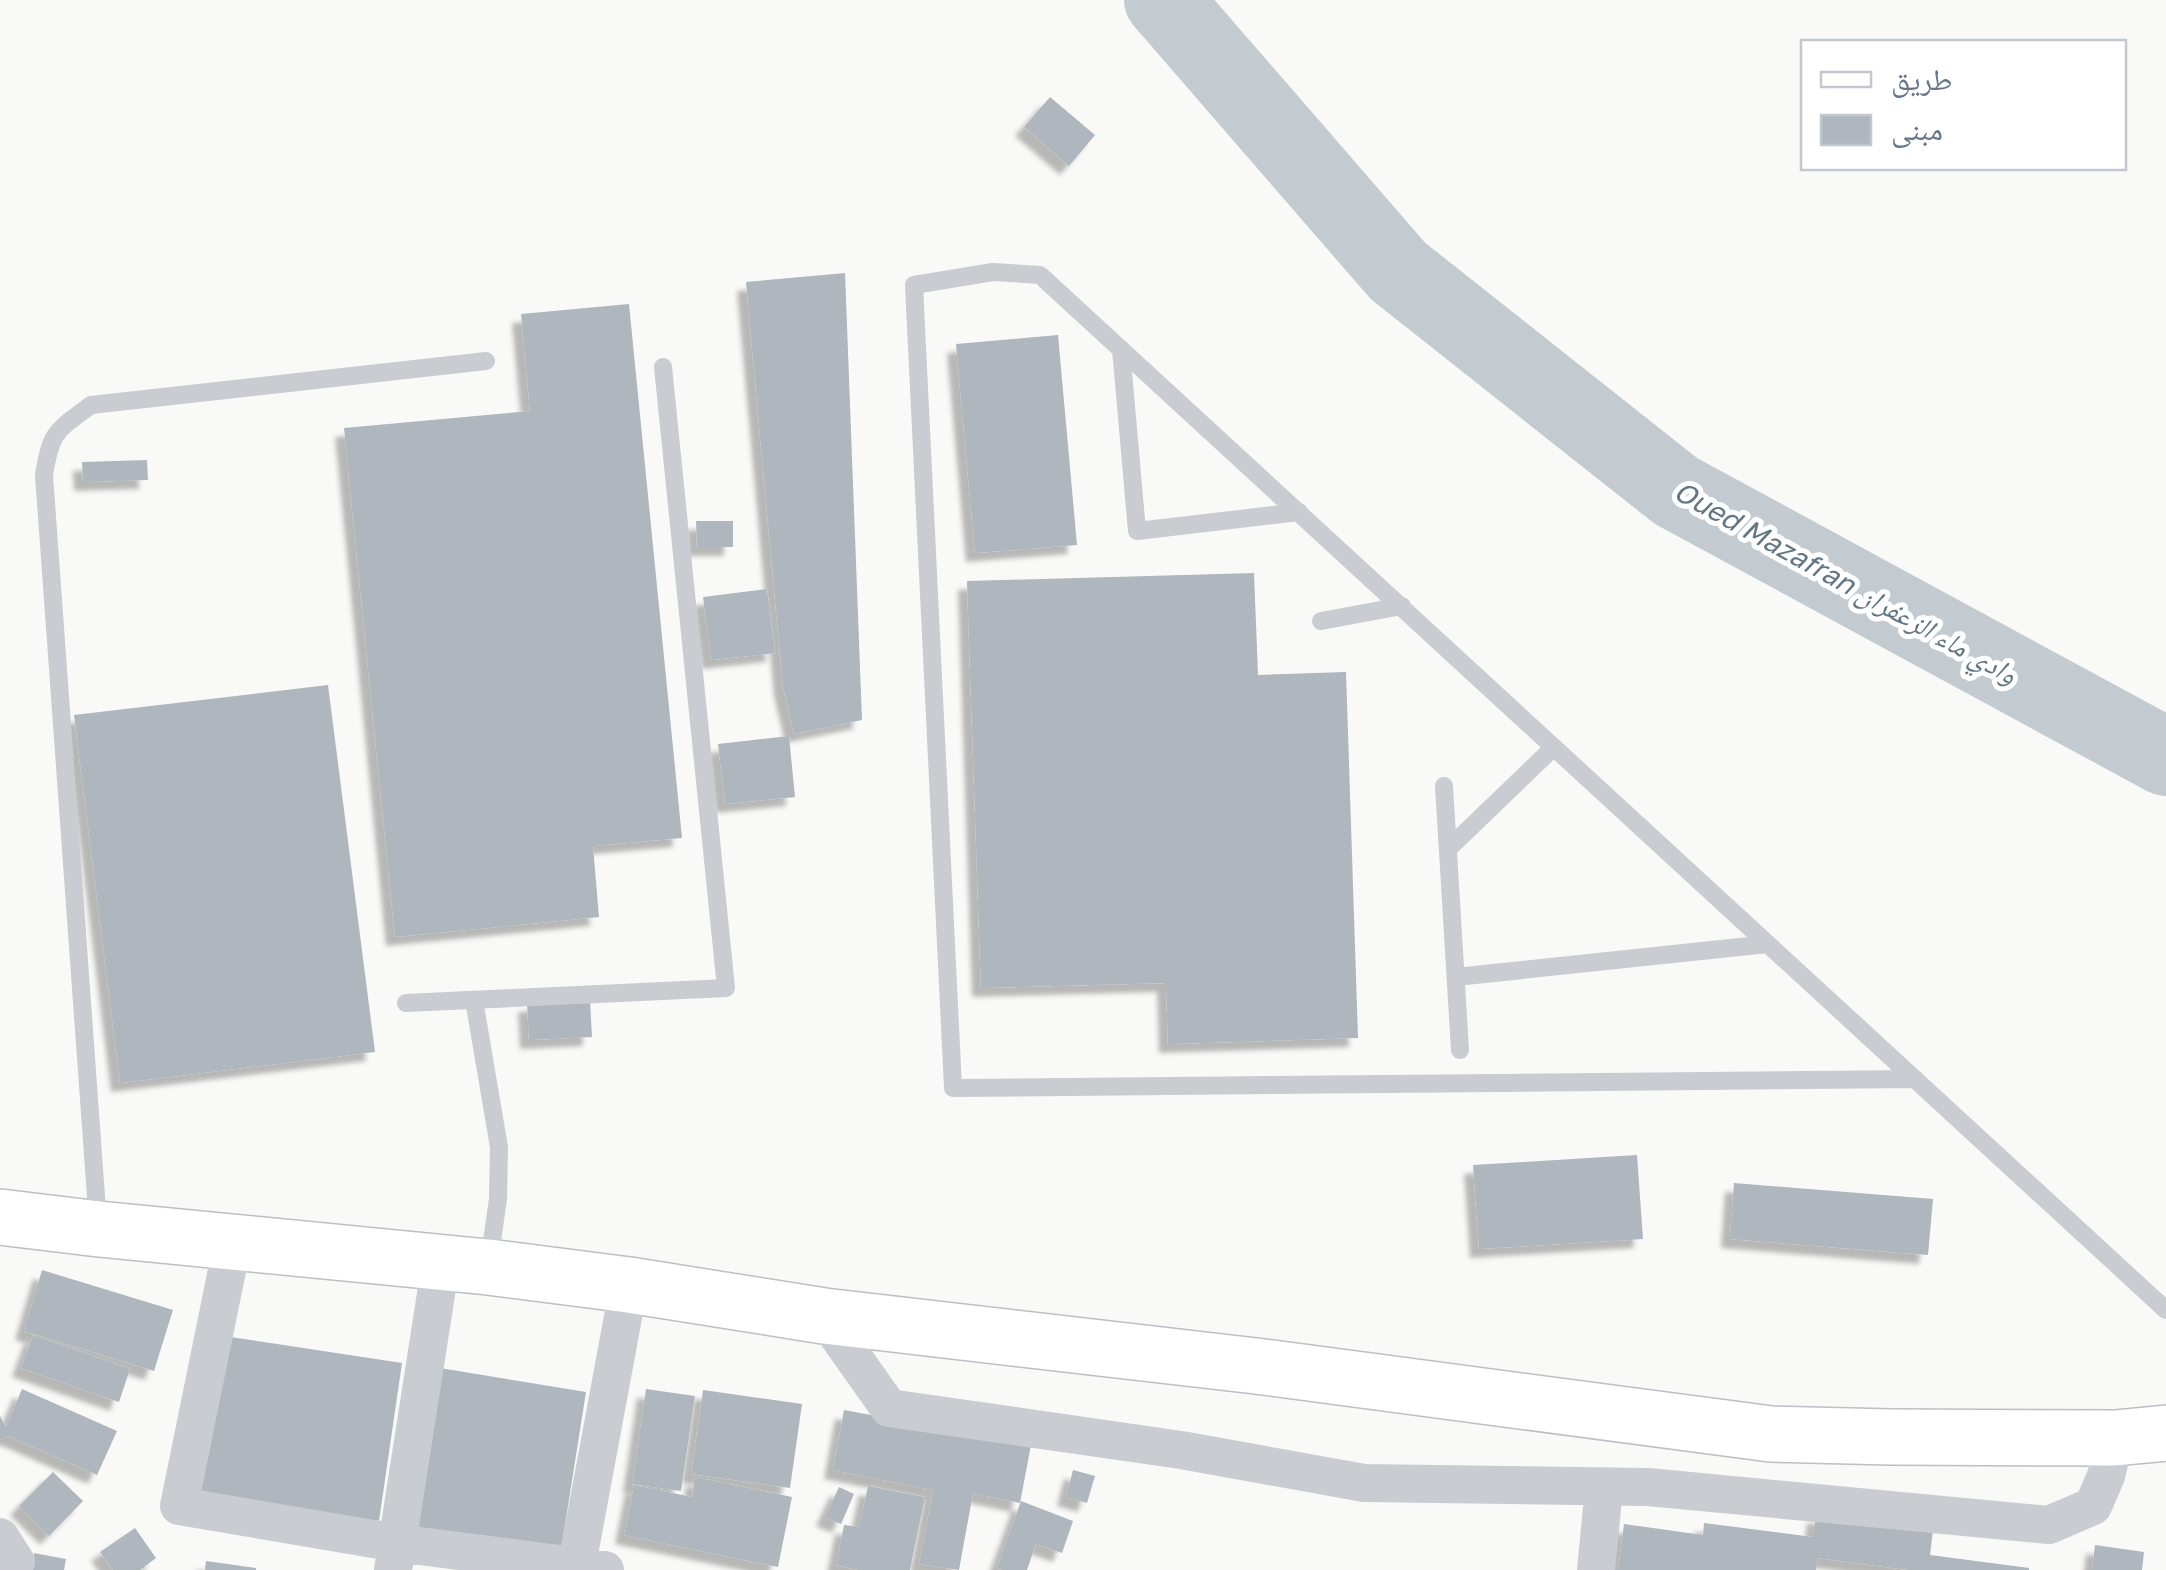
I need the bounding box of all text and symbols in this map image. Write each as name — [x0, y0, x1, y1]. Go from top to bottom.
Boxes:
legend — [1801, 40, 2126, 170]
text: طريق — [1891, 61, 1952, 98]
text: مبنى — [1891, 111, 1943, 148]
water label: Oued Mazafran وادي ماء الزعفران — [1665, 474, 2023, 696]

